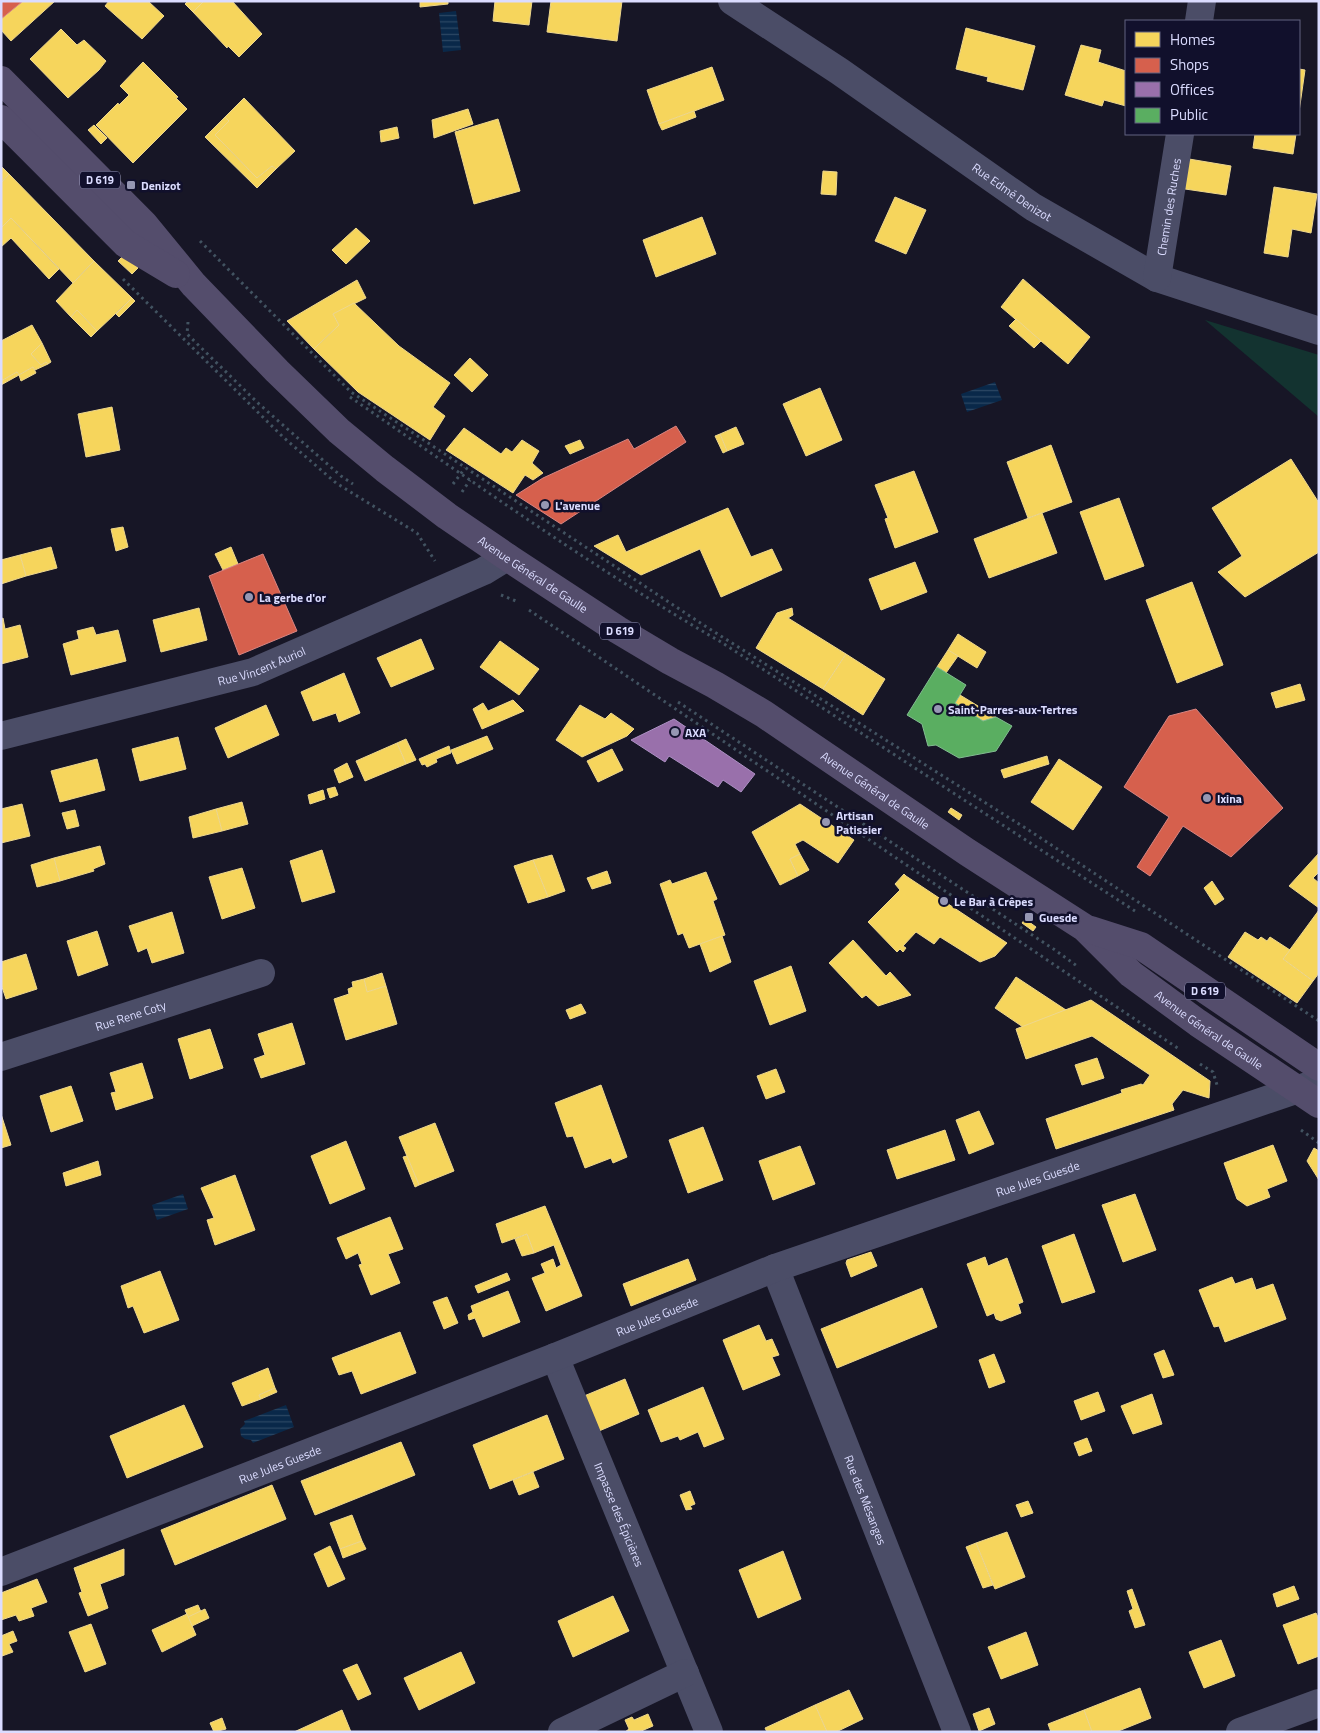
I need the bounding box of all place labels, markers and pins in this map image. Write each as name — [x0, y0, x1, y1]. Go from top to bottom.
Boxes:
place label: Denizot — [141, 176, 181, 195]
marker: Denizot — [125, 179, 137, 191]
place label: L'avenue — [555, 496, 600, 515]
marker: L'avenue — [539, 499, 551, 511]
place label: La gerbe d'or — [259, 588, 326, 607]
marker: La gerbe d'or — [243, 591, 255, 603]
place label: Saint-Parres-aux-Tertres — [948, 700, 1078, 719]
marker: Saint-Parres-aux-Tertres — [932, 703, 944, 715]
place label: AXA — [685, 723, 707, 742]
marker: AXA — [669, 726, 681, 738]
place label: Ixina — [1217, 789, 1242, 808]
marker: Ixina — [1201, 792, 1213, 804]
place label: Artisan Patissier — [836, 806, 882, 839]
marker: Artisan Patissier — [820, 816, 832, 828]
place label: Le Bar à Crêpes — [954, 892, 1033, 911]
marker: Le Bar à Crêpes — [938, 895, 950, 907]
place label: Guesde — [1039, 908, 1077, 927]
marker: Guesde — [1023, 911, 1035, 923]

